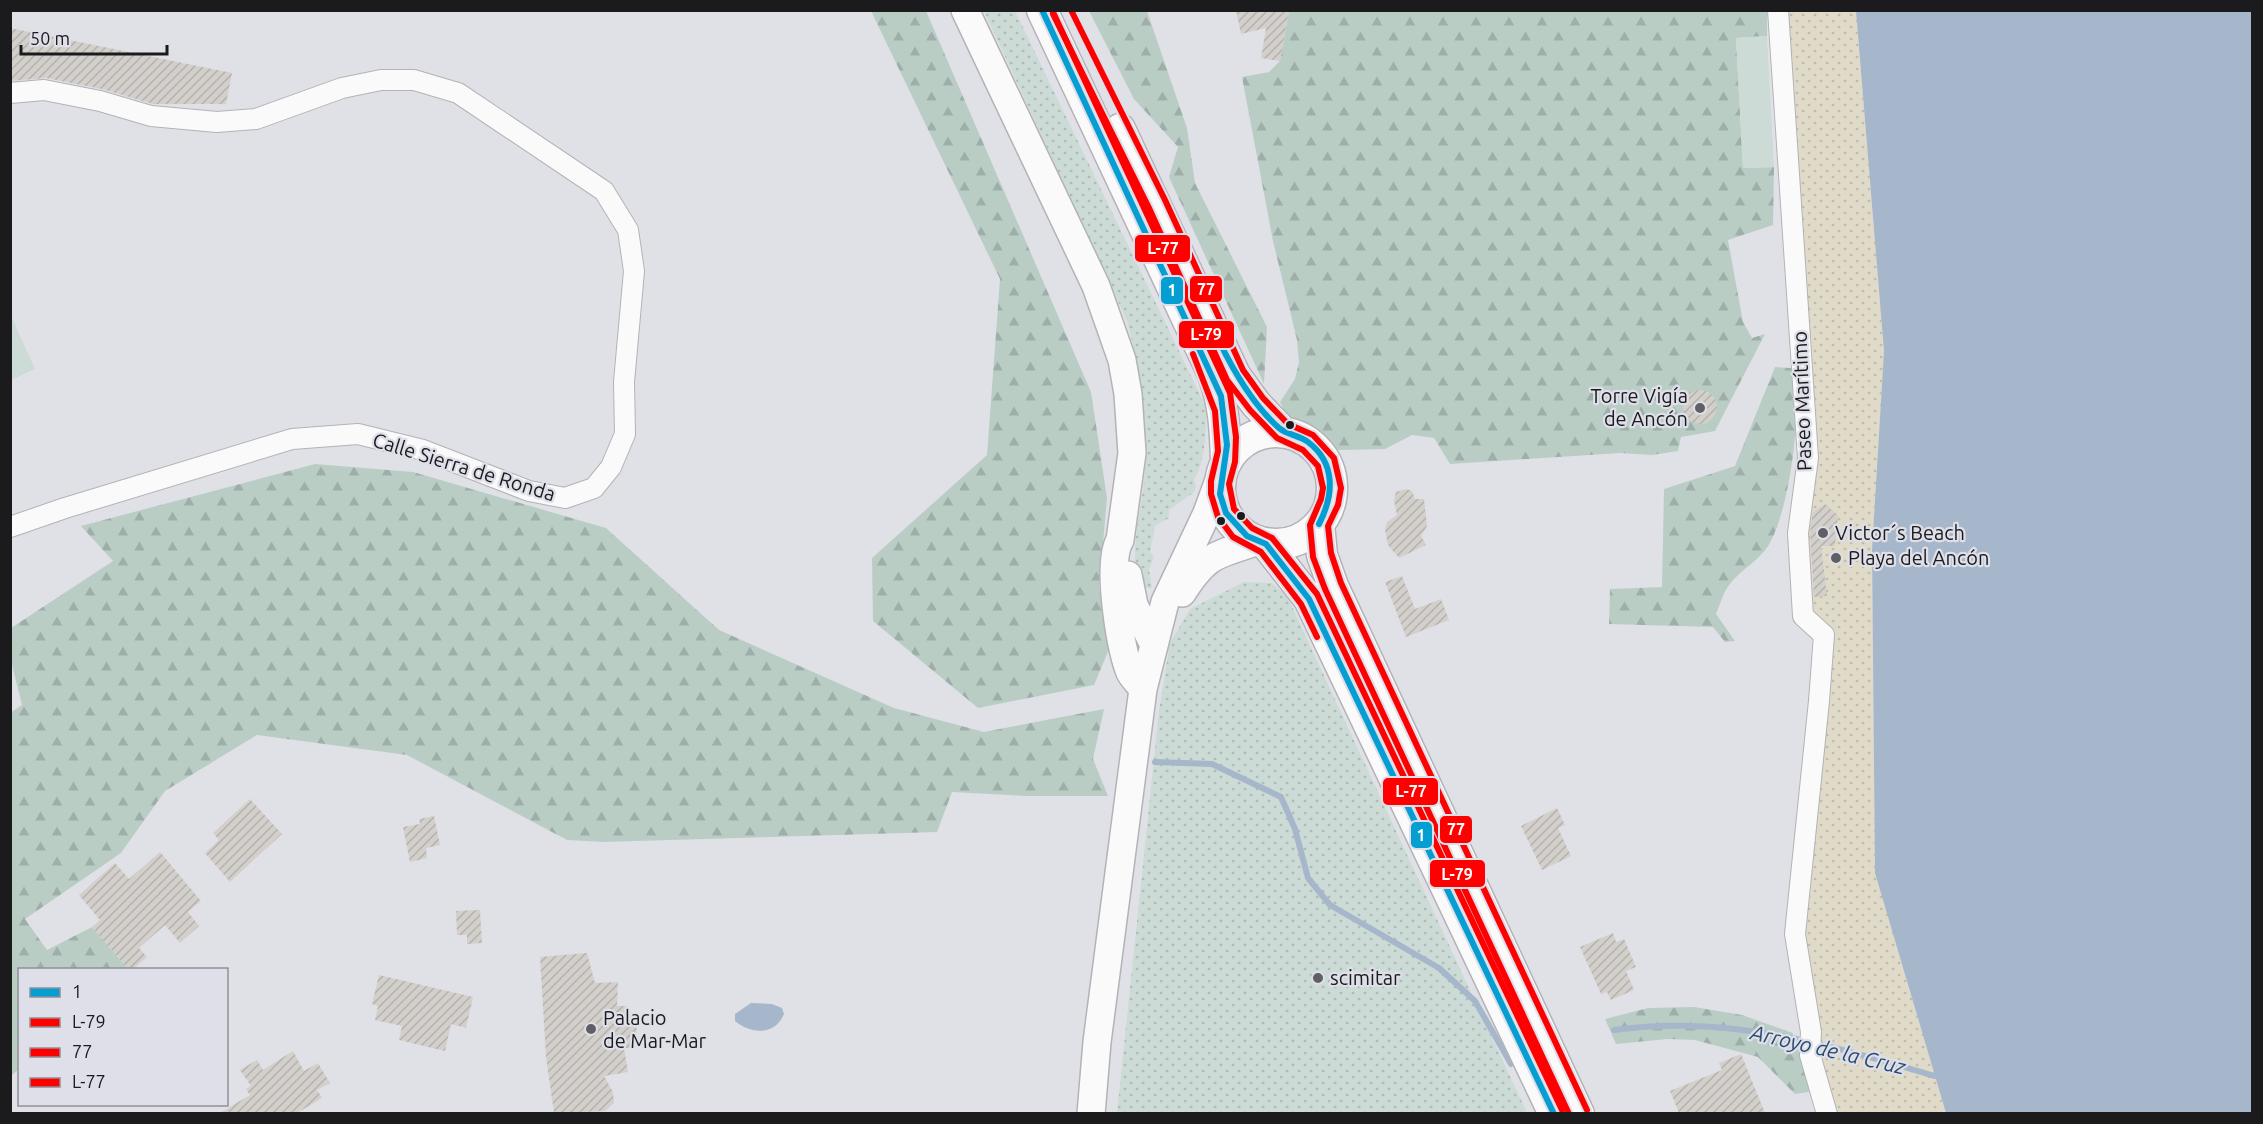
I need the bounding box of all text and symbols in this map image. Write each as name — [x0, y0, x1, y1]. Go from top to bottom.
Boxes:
scale bar — [21, 18, 166, 56]
text: 50 m — [30, 28, 70, 48]
line badge: L-77 — [1134, 234, 1191, 263]
text: L-77 — [1147, 239, 1179, 257]
line badge: 77 — [1189, 275, 1223, 303]
line badge: 1 — [1160, 276, 1184, 305]
text: 77 — [1197, 280, 1215, 298]
text: 1 — [1167, 281, 1177, 299]
line badge: L-79 — [1178, 320, 1235, 349]
text: L-79 — [1190, 325, 1222, 343]
street label: Paseo Marítimo — [1788, 331, 1815, 471]
place label: Torre Vigía de Ancón — [1591, 384, 1688, 430]
marker: Torre Vigía de Ancón — [1693, 401, 1707, 415]
unlabelled marker — [1284, 419, 1296, 431]
street label: Calle Sierra de Ronda — [370, 428, 558, 505]
unlabelled marker — [1235, 510, 1247, 522]
unlabelled marker — [1215, 515, 1227, 527]
place label: Victor´s Beach — [1835, 521, 1965, 544]
marker: Victor´s Beach — [1816, 526, 1830, 540]
place label: Playa del Ancón — [1848, 546, 1989, 569]
marker: Playa del Ancón — [1829, 551, 1843, 565]
line badge: L-77 — [1382, 777, 1439, 806]
text: L-77 — [1395, 782, 1427, 800]
line badge: 77 — [1439, 815, 1473, 844]
text: 77 — [1447, 820, 1465, 838]
line badge: 1 — [1410, 821, 1433, 849]
text: 1 — [1416, 826, 1426, 844]
line badge: L-79 — [1429, 859, 1486, 888]
text: L-79 — [1441, 865, 1473, 883]
place label: scimitar — [1330, 966, 1401, 989]
legend — [18, 968, 228, 1106]
marker: scimitar — [1311, 971, 1325, 985]
text: 1 — [72, 981, 82, 1001]
place label: Palacio de Mar-Mar — [603, 1006, 707, 1052]
text: L-79 — [72, 1011, 106, 1031]
water label: Arroyo de la Cruz — [1748, 1019, 1909, 1079]
marker: Palacio de Mar-Mar — [584, 1022, 598, 1036]
text: 77 — [72, 1041, 92, 1061]
text: L-77 — [72, 1071, 106, 1091]

